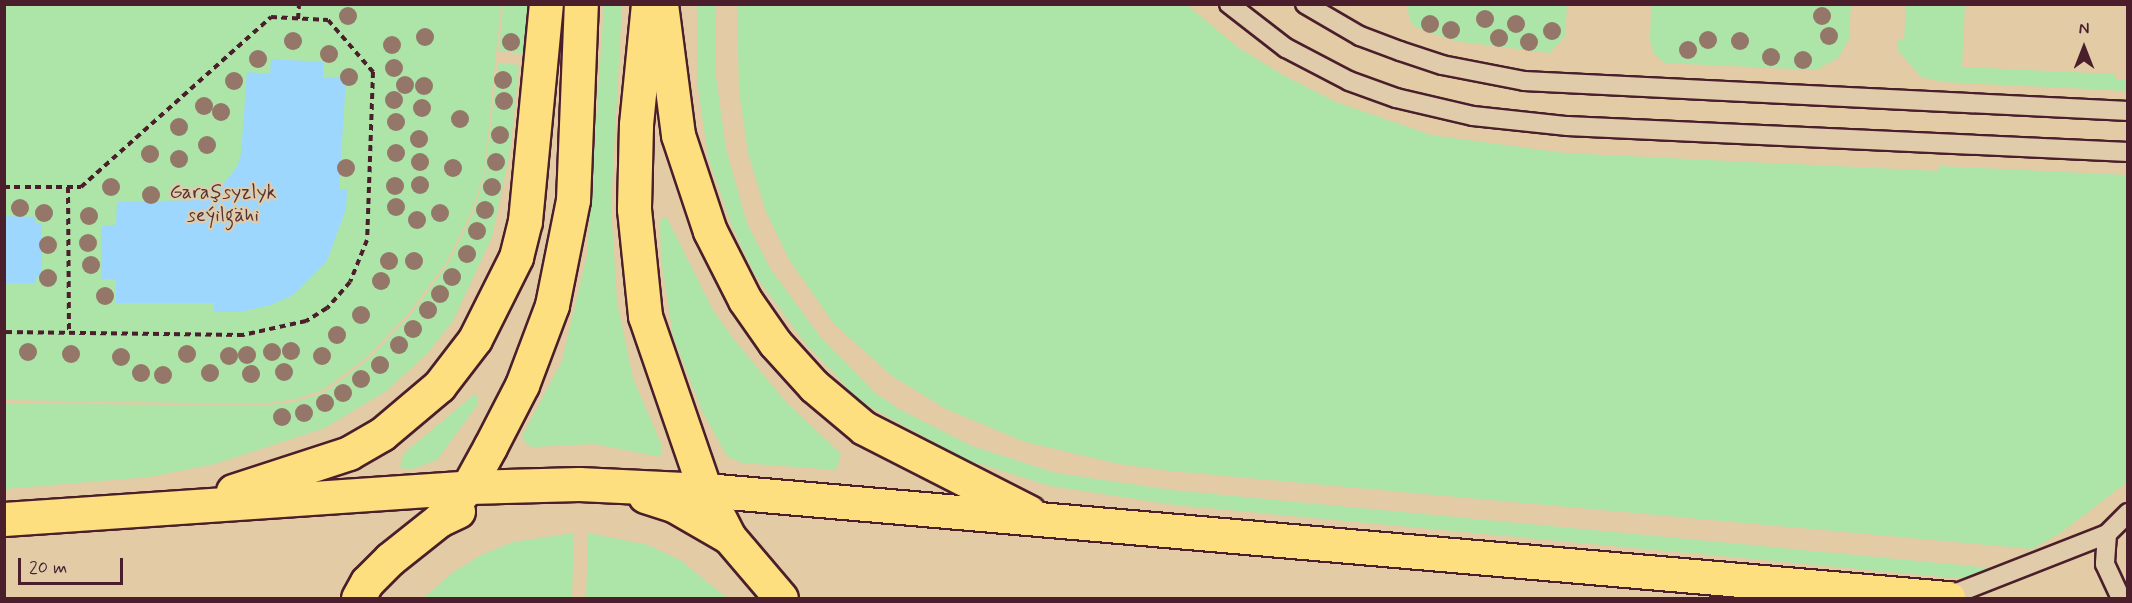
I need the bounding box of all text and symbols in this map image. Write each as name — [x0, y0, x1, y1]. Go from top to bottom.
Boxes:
north arrow — [2054, 18, 2114, 78]
text: N — [2079, 19, 2089, 40]
park label: Garaşsyzlyk seýilgähi — [169, 180, 277, 227]
scale bar — [21, 546, 126, 584]
text: 20 m — [29, 556, 67, 580]

